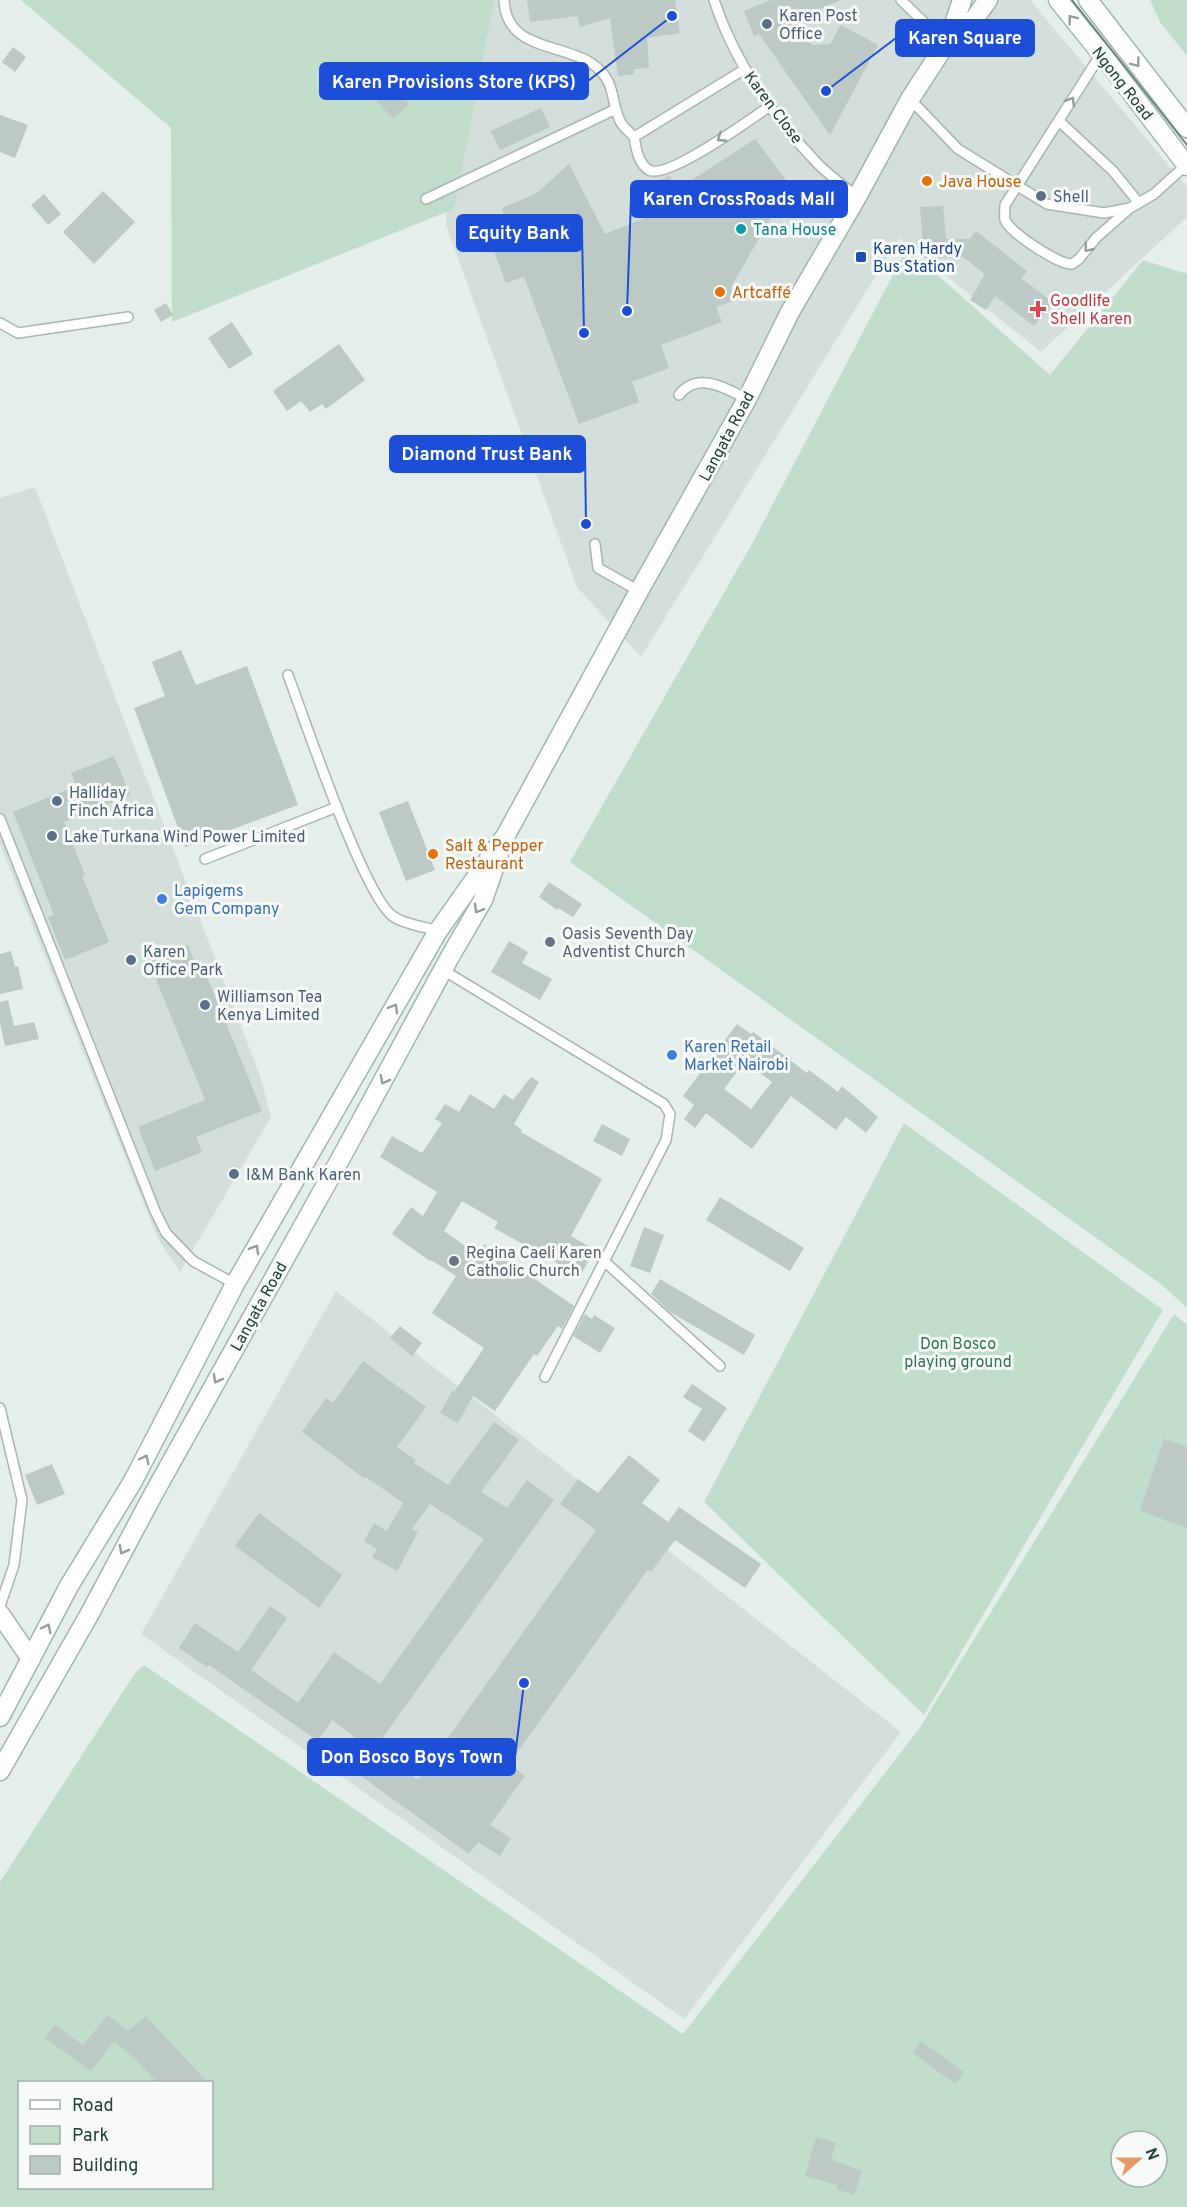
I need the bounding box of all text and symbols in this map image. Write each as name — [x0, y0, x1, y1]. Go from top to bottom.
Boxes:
place label: Karen Post Office — [779, 7, 858, 45]
one-way arrow — [1069, 15, 1080, 26]
marker: Karen Post Office — [760, 17, 774, 31]
callout: Karen Square — [896, 20, 1034, 56]
text: Karen Square — [908, 28, 1022, 51]
street label: Ngong Road — [1086, 43, 1156, 125]
one-way arrow — [1129, 56, 1140, 67]
callout: Karen Provisions Store (KPS) — [320, 63, 588, 99]
street label: Karen Close — [739, 68, 806, 148]
text: Karen Provisions Store (KPS) — [332, 72, 576, 95]
one-way arrow — [1064, 97, 1076, 107]
one-way arrow — [717, 131, 728, 142]
place label: Java House — [939, 173, 1021, 193]
marker: Java House — [920, 174, 934, 188]
callout: Karen CrossRoads Mall — [631, 181, 847, 217]
place label: Shell — [1053, 188, 1089, 208]
text: Karen CrossRoads Mall — [643, 189, 835, 212]
marker: Shell — [1034, 189, 1048, 203]
callout: Equity Bank — [457, 215, 582, 251]
place label: Tana House — [753, 221, 836, 241]
marker: Tana House — [734, 222, 748, 236]
text: Equity Bank — [468, 223, 570, 246]
place label: Karen Hardy Bus Station — [873, 240, 962, 278]
one-way arrow — [1084, 241, 1095, 252]
marker: Karen Hardy Bus Station — [854, 250, 868, 264]
place label: Artcaffé — [732, 284, 791, 304]
marker: Artcaffé — [713, 285, 727, 299]
place label: Goodlife Shell Karen — [1050, 292, 1132, 330]
marker: Goodlife Shell Karen — [1031, 302, 1045, 316]
street label: Langata Road — [696, 388, 760, 485]
callout: Diamond Trust Bank — [390, 436, 585, 472]
text: Diamond Trust Bank — [402, 444, 572, 467]
place label: Halliday Finch Africa — [69, 784, 154, 822]
marker: Halliday Finch Africa — [50, 794, 64, 808]
place label: Lake Turkana Wind Power Limited — [64, 828, 306, 848]
marker: Lake Turkana Wind Power Limited — [45, 829, 59, 843]
place label: Salt & Pepper Restaurant — [445, 837, 544, 875]
marker: Salt & Pepper Restaurant — [426, 847, 440, 861]
place label: Lapigems Gem Company — [174, 882, 279, 920]
marker: Lapigems Gem Company — [155, 892, 169, 906]
one-way arrow — [473, 903, 485, 913]
place label: Oasis Seventh Day Adventist Church — [562, 925, 694, 963]
marker: Oasis Seventh Day Adventist Church — [543, 935, 557, 949]
place label: Karen Office Park — [143, 943, 223, 981]
marker: Karen Office Park — [124, 953, 138, 967]
place label: Williamson Tea Kenya Limited — [217, 988, 322, 1026]
marker: Williamson Tea Kenya Limited — [198, 998, 212, 1012]
one-way arrow — [387, 1003, 398, 1014]
place label: Karen Retail Market Nairobi — [684, 1038, 789, 1076]
marker: Karen Retail Market Nairobi — [665, 1048, 679, 1062]
one-way arrow — [380, 1074, 391, 1084]
place label: I&M Bank Karen — [246, 1166, 361, 1186]
marker: I&M Bank Karen — [227, 1167, 241, 1181]
place label: Regina Caeli Karen Catholic Church — [466, 1244, 602, 1282]
one-way arrow — [248, 1245, 259, 1256]
marker: Regina Caeli Karen Catholic Church — [447, 1254, 461, 1268]
street label: Langata Road — [227, 1259, 293, 1355]
park label: Don Bosco playing ground — [904, 1335, 1012, 1373]
one-way arrow — [213, 1373, 224, 1383]
one-way arrow — [137, 1454, 149, 1465]
one-way arrow — [119, 1543, 130, 1554]
one-way arrow — [40, 1623, 51, 1634]
callout: Don Bosco Boys Town — [308, 1739, 515, 1775]
text: Don Bosco Boys Town — [321, 1747, 503, 1770]
legend — [18, 2081, 213, 2189]
text: Road — [72, 2095, 114, 2118]
text: Park — [72, 2125, 109, 2148]
north arrow — [1109, 2129, 1169, 2189]
text: N — [1140, 2145, 1163, 2163]
text: Building — [72, 2155, 138, 2178]

